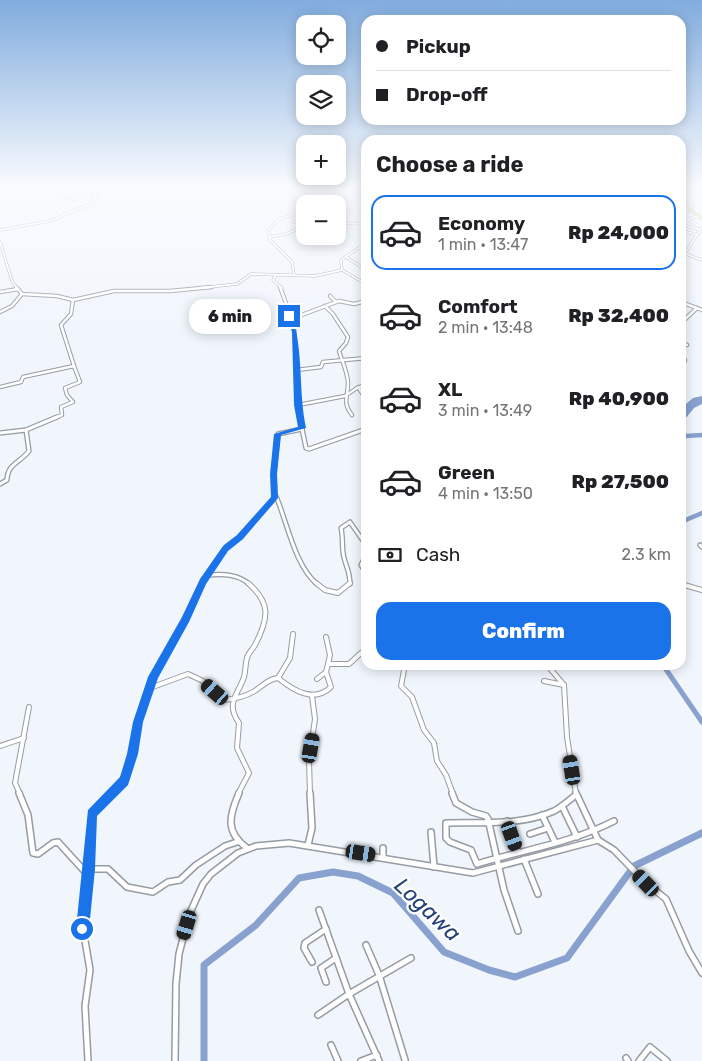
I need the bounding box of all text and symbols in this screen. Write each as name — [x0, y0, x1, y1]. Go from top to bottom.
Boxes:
map controls — [296, 15, 346, 245]
button: locate — [296, 15, 346, 65]
text: Pickup — [406, 35, 471, 58]
button: layers — [296, 75, 346, 125]
text: Drop-off — [406, 83, 488, 106]
button: + — [296, 135, 346, 185]
text: Choose a ride — [376, 151, 523, 178]
button: − — [296, 195, 346, 245]
icon: car — [378, 210, 423, 255]
text: Economy — [438, 212, 525, 235]
text: Rp 24,000 — [568, 221, 669, 244]
text: 1 min · 13:47 — [438, 235, 528, 254]
icon: car — [378, 293, 423, 338]
text: Comfort — [438, 295, 518, 318]
callout: 6 min — [189, 298, 272, 334]
text: Rp 32,400 — [568, 304, 669, 327]
route end — [278, 305, 300, 327]
text: 6 min — [208, 307, 252, 326]
text: 2 min · 13:48 — [438, 318, 533, 337]
icon: car — [378, 376, 423, 421]
text: XL — [438, 378, 462, 401]
text: Rp 40,900 — [569, 387, 669, 410]
text: 3 min · 13:49 — [438, 401, 532, 420]
icon: car — [378, 459, 423, 504]
text: Green — [438, 461, 495, 484]
text: Rp 27,500 — [571, 470, 669, 493]
text: 4 min · 13:50 — [438, 484, 533, 503]
icon: cash — [376, 541, 404, 569]
text: Cash — [416, 543, 460, 566]
text: 2.3 km — [622, 545, 671, 564]
button: Confirm — [376, 602, 671, 660]
car — [198, 676, 231, 708]
car — [301, 732, 320, 764]
car — [562, 754, 581, 786]
car — [499, 819, 524, 853]
car — [345, 843, 376, 863]
car — [630, 867, 661, 899]
water label: Logawa — [389, 872, 467, 947]
car — [175, 908, 198, 942]
route start — [71, 918, 93, 940]

